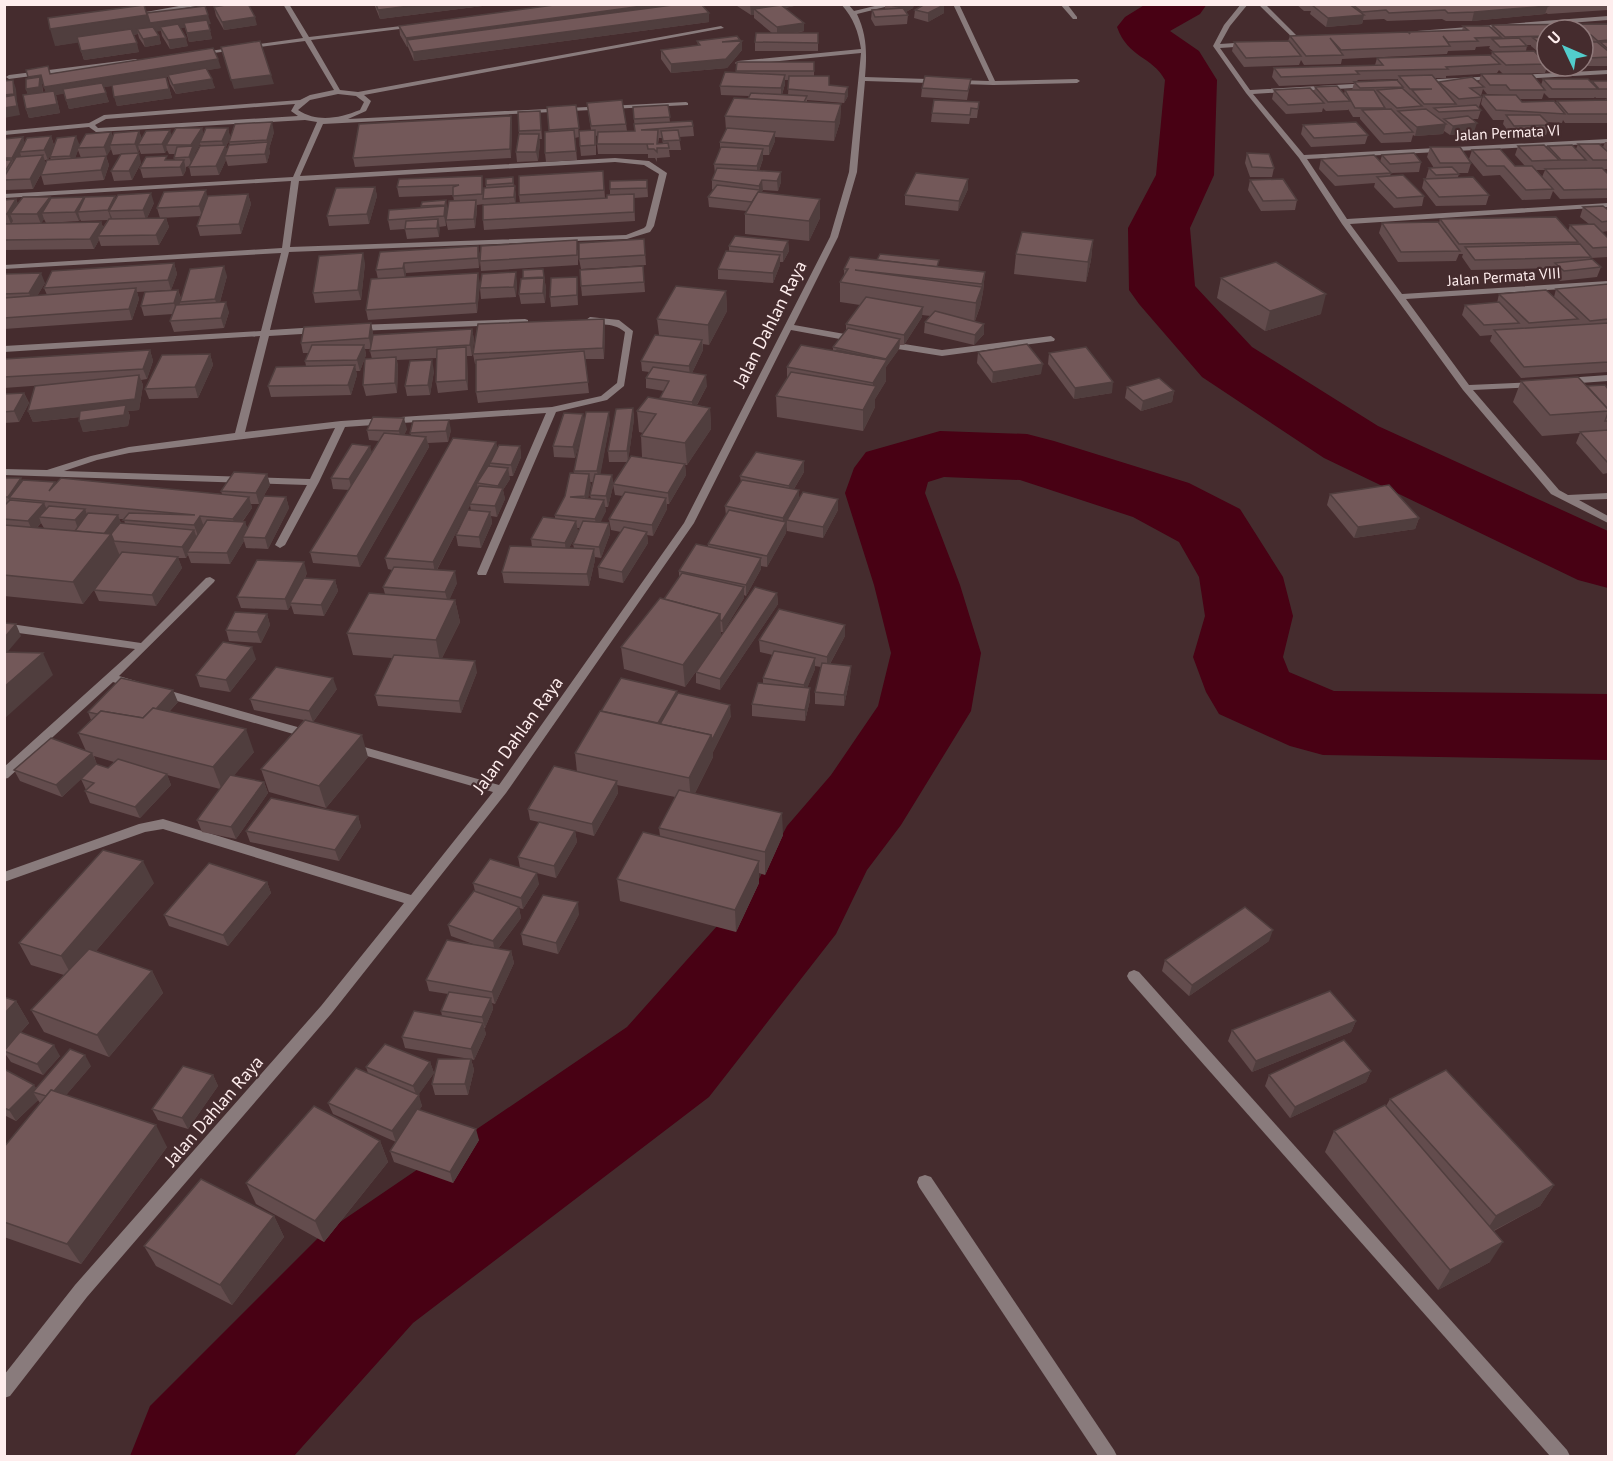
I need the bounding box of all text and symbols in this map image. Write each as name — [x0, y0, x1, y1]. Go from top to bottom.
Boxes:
north arrow — [1535, 18, 1595, 78]
text: U — [1544, 27, 1565, 48]
street label: Jalan Permata VI — [1454, 120, 1561, 145]
street label: Jalan Dahlan Raya — [727, 257, 811, 392]
street label: Jalan Permata VIII — [1446, 263, 1561, 290]
street label: Jalan Dahlan Raya — [467, 672, 568, 799]
street label: Jalan Dahlan Raya — [159, 1051, 268, 1171]

